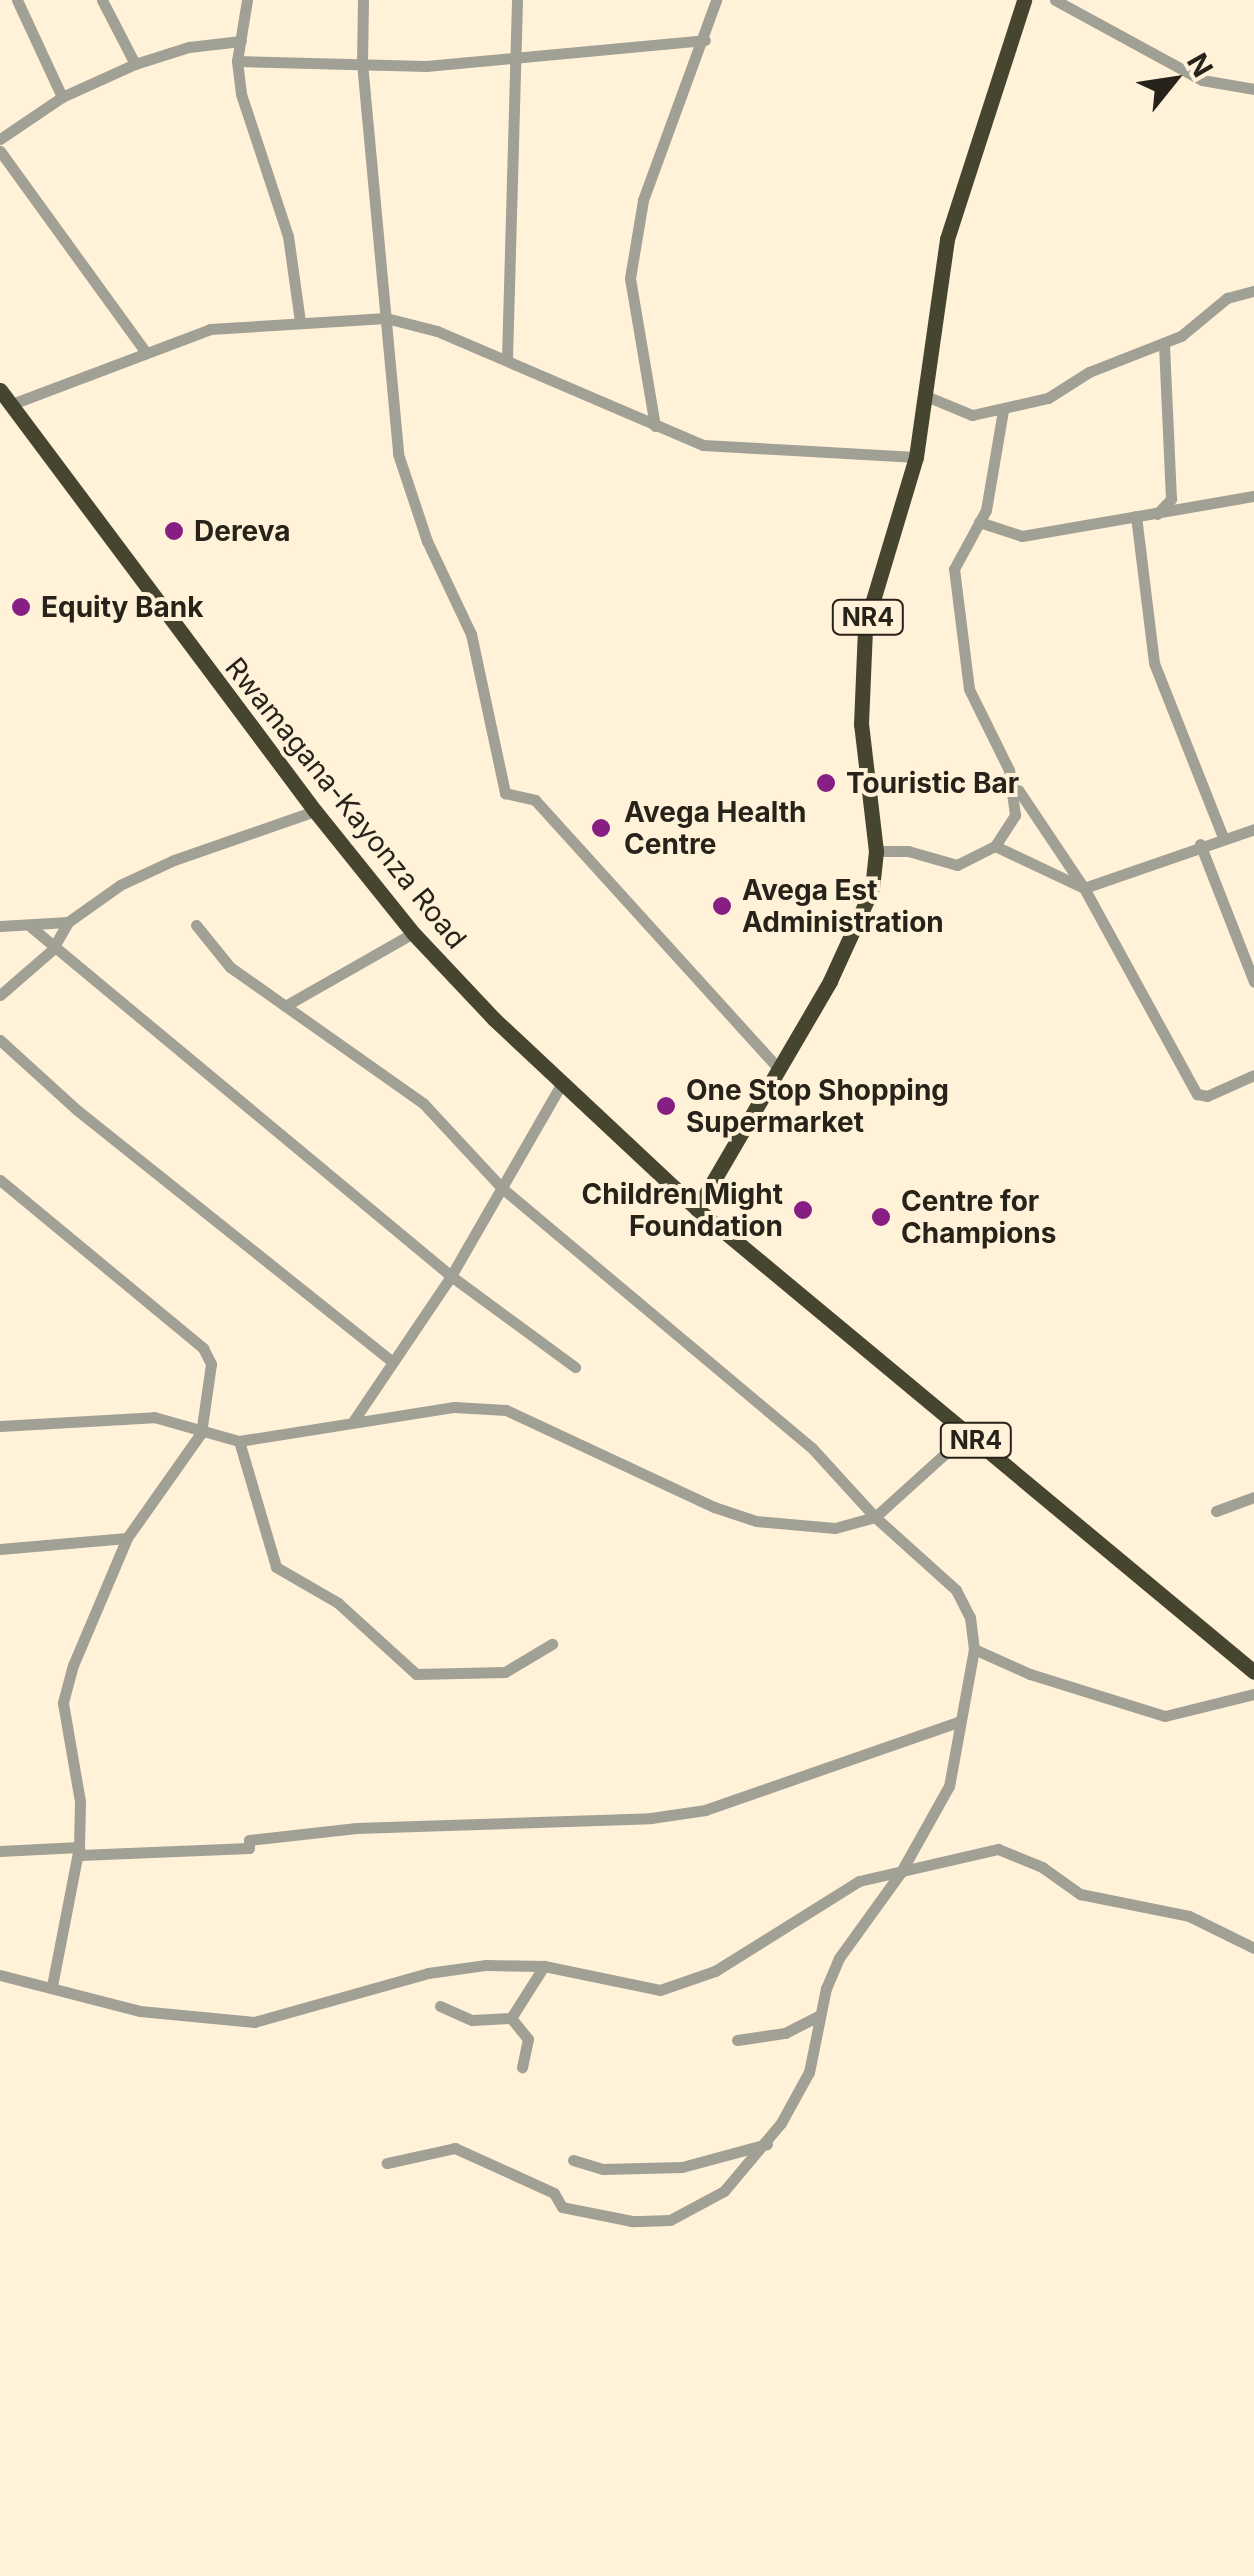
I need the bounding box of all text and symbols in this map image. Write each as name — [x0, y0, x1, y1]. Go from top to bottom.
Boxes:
north arrow — [1124, 30, 1224, 130]
text: N — [1180, 47, 1220, 83]
place label: Dereva — [194, 514, 291, 548]
marker: Dereva — [163, 520, 185, 542]
place label: Equity Bank — [41, 590, 203, 624]
marker: Equity Bank — [10, 596, 32, 618]
road number: NR4 — [830, 597, 906, 637]
street label: Rwamagana-Kayonza Road — [218, 651, 474, 955]
place label: Touristic Bar — [846, 766, 1019, 800]
marker: Touristic Bar — [815, 772, 837, 794]
place label: Avega Health Centre — [624, 795, 806, 861]
marker: Avega Health Centre — [588, 815, 614, 841]
place label: Avega Est Administration — [742, 873, 944, 939]
marker: Avega Est Administration — [711, 895, 733, 917]
place label: One Stop Shopping Supermarket — [686, 1073, 949, 1139]
marker: One Stop Shopping Supermarket — [655, 1095, 677, 1117]
place label: Children Might Foundation — [582, 1177, 783, 1243]
place label: Centre for Champions — [901, 1184, 1056, 1250]
marker: Children Might Foundation — [792, 1199, 814, 1221]
marker: Centre for Champions — [870, 1206, 892, 1228]
road number: NR4 — [938, 1420, 1014, 1460]

